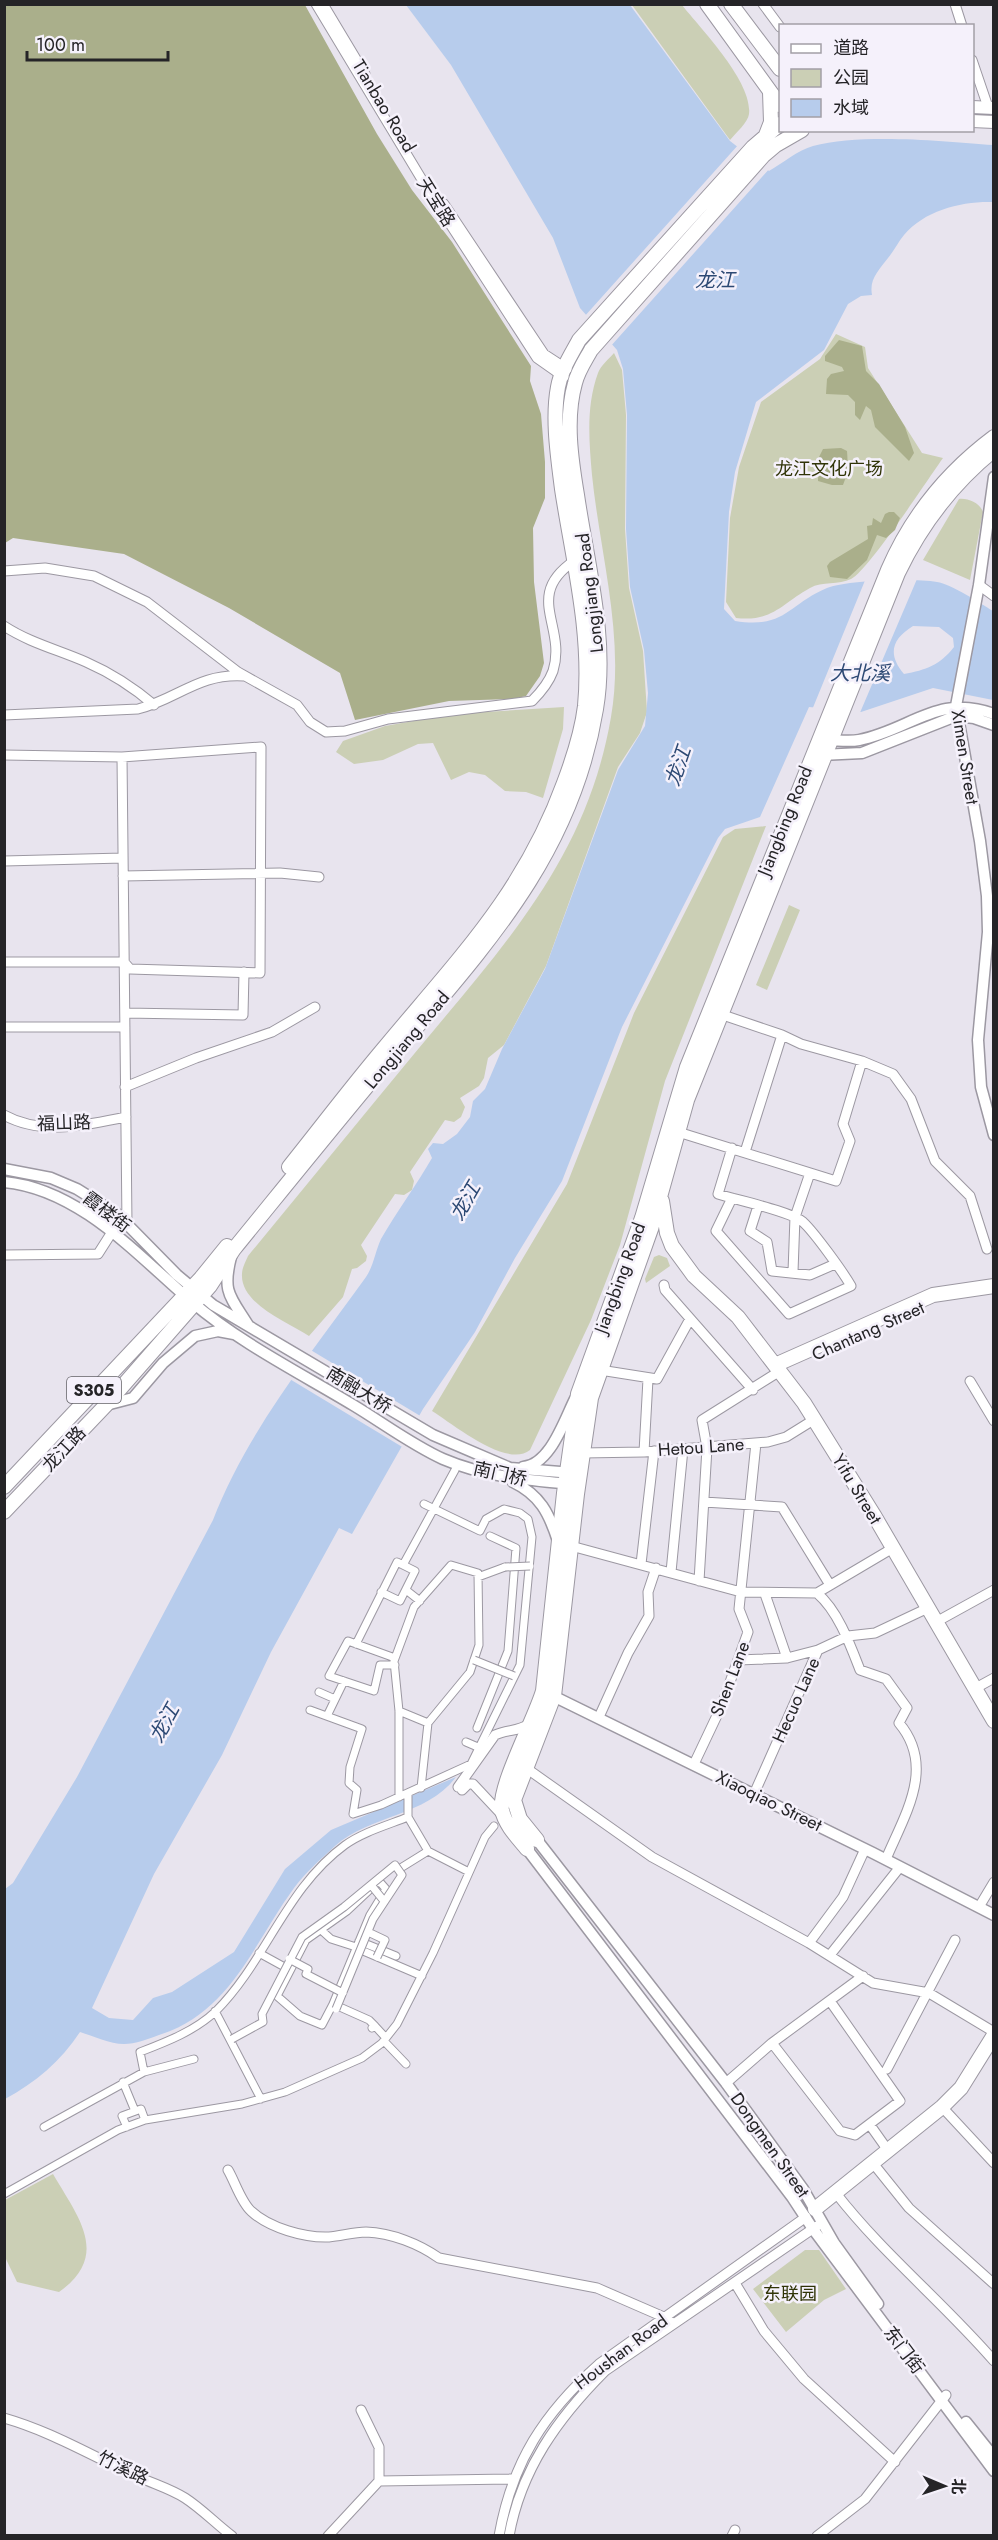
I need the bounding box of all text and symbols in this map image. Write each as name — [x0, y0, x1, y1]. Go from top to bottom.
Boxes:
scale bar — [27, 24, 168, 62]
legend — [779, 24, 974, 132]
text: 100 m — [36, 32, 85, 58]
text: 道路 — [833, 35, 869, 61]
street label: Tianbao Road — [346, 55, 422, 157]
text: 公园 — [833, 65, 869, 91]
text: 水域 — [833, 95, 869, 121]
street label: 天宝路 — [411, 172, 461, 232]
water label: 龙江 — [695, 266, 737, 295]
park label: 龙江文化广场 — [775, 456, 883, 482]
street label: Longjiang Road — [570, 532, 610, 654]
water label: 大北溪 — [830, 659, 892, 688]
street label: Ximen Street — [945, 708, 985, 807]
water label: 龙江 — [658, 741, 699, 790]
street label: Jiangbing Road — [750, 762, 819, 882]
street label: Longjiang Road — [358, 985, 456, 1095]
street label: 福山路 — [37, 1109, 91, 1137]
water label: 龙江 — [443, 1175, 489, 1226]
street label: 霞楼街 — [78, 1185, 136, 1239]
street label: Jiangbing Road — [587, 1219, 652, 1339]
street label: Chantang Street — [807, 1294, 929, 1367]
street label: 南融大桥 — [321, 1360, 397, 1420]
road number: S305 — [67, 1377, 121, 1403]
street label: 龙江路 — [36, 1420, 92, 1478]
street label: Hetou Lane — [657, 1431, 745, 1463]
street label: Yifu Street — [826, 1449, 889, 1530]
street label: 南门桥 — [471, 1455, 529, 1493]
street label: Shen Lane — [704, 1638, 756, 1720]
street label: Hecuo Lane — [766, 1653, 826, 1747]
water label: 龙江 — [142, 1697, 188, 1748]
street label: Xiaoqiao Street — [712, 1764, 827, 1838]
street label: Dongmen Street — [724, 2087, 816, 2203]
park label: 东联园 — [763, 2281, 817, 2307]
street label: Houshan Road — [569, 2308, 673, 2396]
street label: 东门街 — [877, 2321, 931, 2379]
street label: 竹溪路 — [93, 2444, 153, 2492]
north arrow — [914, 2456, 974, 2516]
text: 北 — [947, 2478, 970, 2495]

